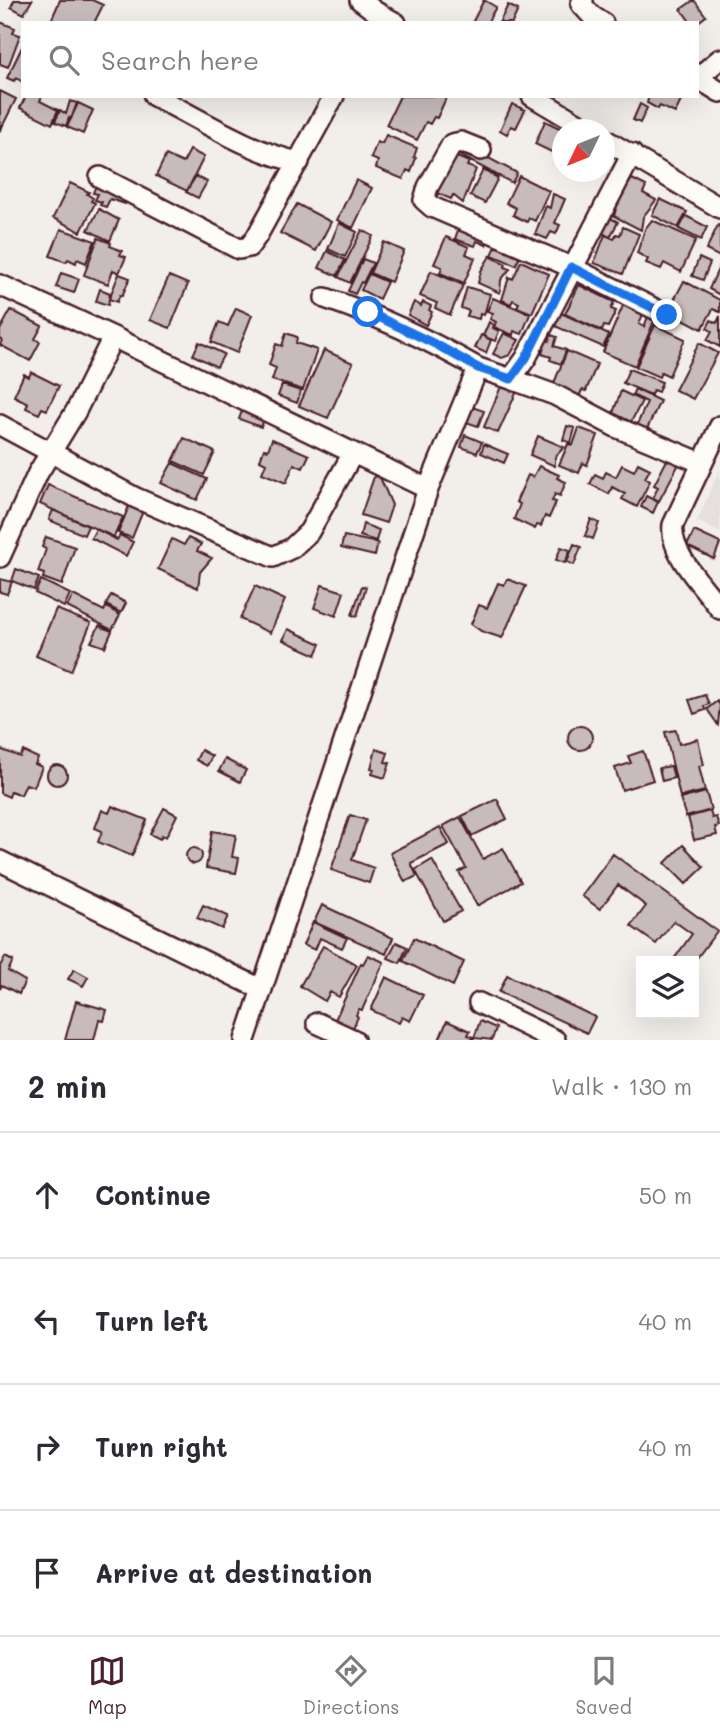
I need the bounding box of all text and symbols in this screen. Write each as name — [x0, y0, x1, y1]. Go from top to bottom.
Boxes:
search box — [21, 21, 699, 98]
icon: search — [45, 41, 83, 79]
text: Search here — [101, 43, 259, 77]
north arrow — [552, 119, 615, 182]
route start — [352, 296, 383, 327]
route end — [651, 299, 682, 330]
map controls — [636, 956, 699, 1019]
button: layers — [636, 956, 699, 1019]
text: 2 min — [28, 1066, 107, 1106]
text: Walk · 130 m — [551, 1071, 692, 1101]
icon: ahead — [28, 1176, 66, 1214]
text: Continue — [95, 1178, 211, 1212]
text: 50 m — [639, 1180, 692, 1210]
icon: left — [28, 1302, 66, 1340]
text: Turn left — [95, 1304, 208, 1338]
text: 40 m — [639, 1306, 692, 1336]
icon: right — [28, 1428, 66, 1466]
text: Turn right — [95, 1430, 228, 1464]
text: 40 m — [639, 1432, 692, 1462]
icon: arrive — [28, 1554, 66, 1592]
text: Arrive at destination — [95, 1556, 372, 1590]
tab: Map — [88, 1652, 127, 1719]
tab: Directions — [303, 1652, 399, 1719]
tab: Saved — [576, 1652, 632, 1719]

